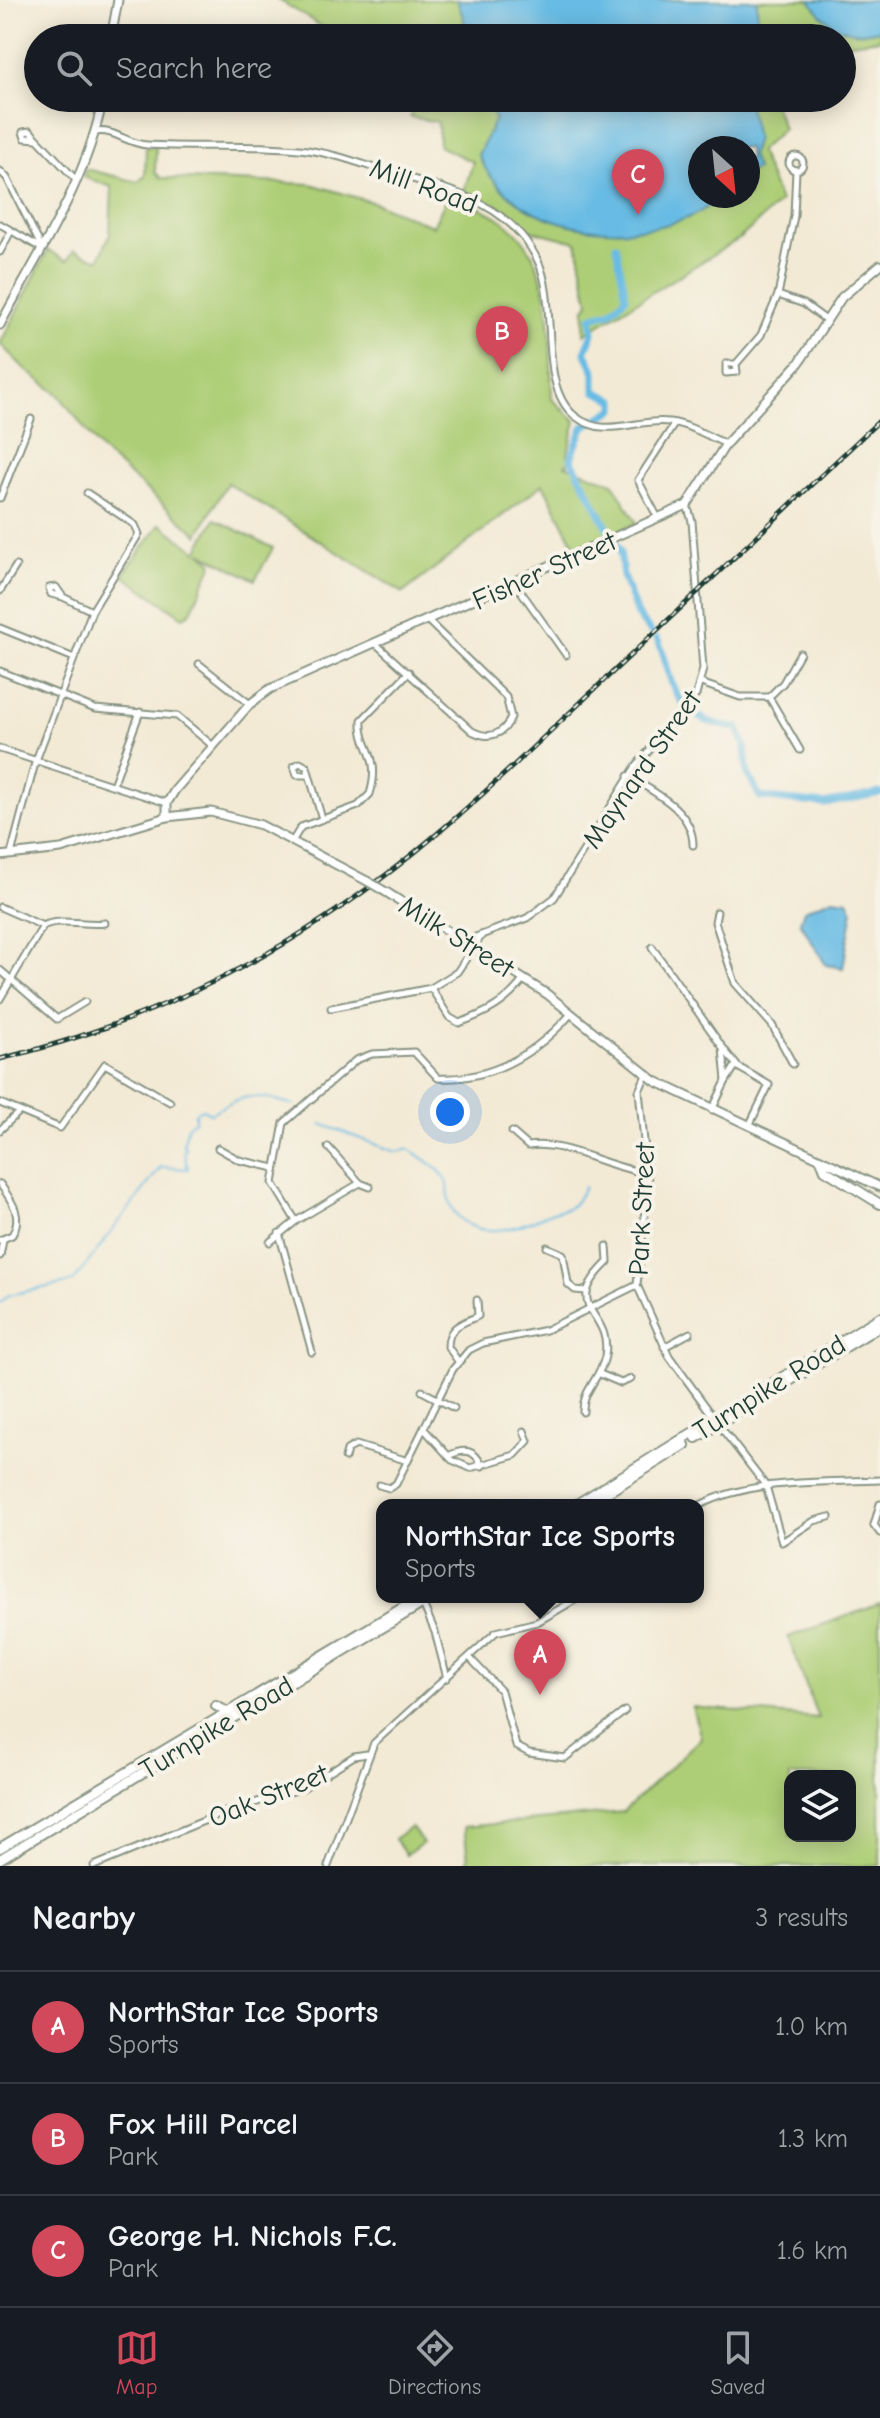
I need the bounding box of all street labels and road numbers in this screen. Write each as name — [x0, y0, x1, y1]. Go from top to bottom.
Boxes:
street label: Mill Road — [366, 152, 482, 220]
street label: Fisher Street — [468, 525, 622, 617]
street label: Maynard Street — [576, 684, 709, 855]
street label: Milk Street — [393, 889, 520, 985]
street label: Park Street — [623, 1141, 662, 1276]
street label: Turnpike Road — [687, 1328, 852, 1447]
street label: Turnpike Road — [134, 1669, 299, 1786]
street label: Oak Street — [204, 1757, 333, 1834]

